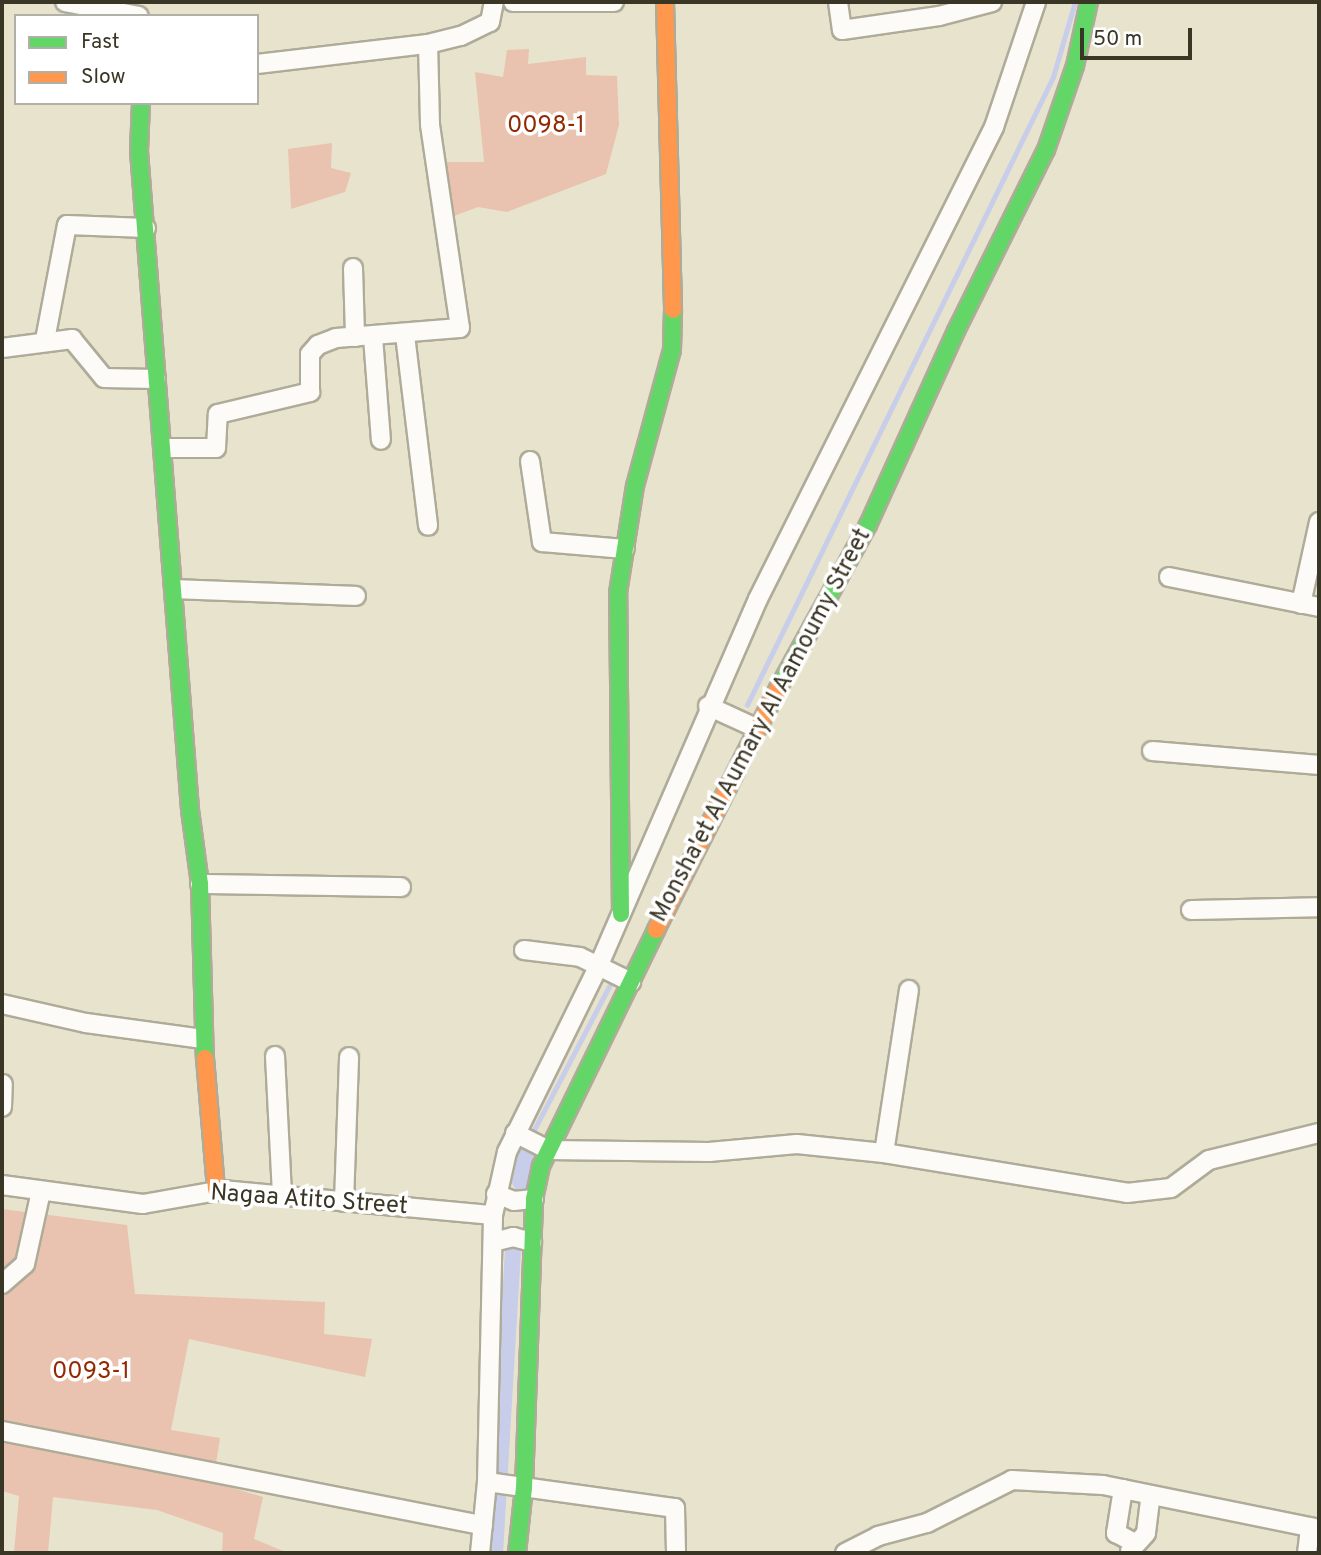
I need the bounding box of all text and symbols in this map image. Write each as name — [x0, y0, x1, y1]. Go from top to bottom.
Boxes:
legend — [14, 14, 259, 105]
scale bar — [1083, 14, 1195, 58]
text: 50 m — [1093, 26, 1142, 53]
text: Fast — [81, 29, 120, 56]
text: Slow — [81, 64, 126, 91]
park label: 0098-1 — [507, 113, 585, 141]
street label: Monsha'et Al Aumary Al Aamoumy Street — [645, 523, 879, 929]
street label: Nagaa Atito Street — [209, 1180, 409, 1222]
park label: 0093-1 — [52, 1359, 130, 1387]

